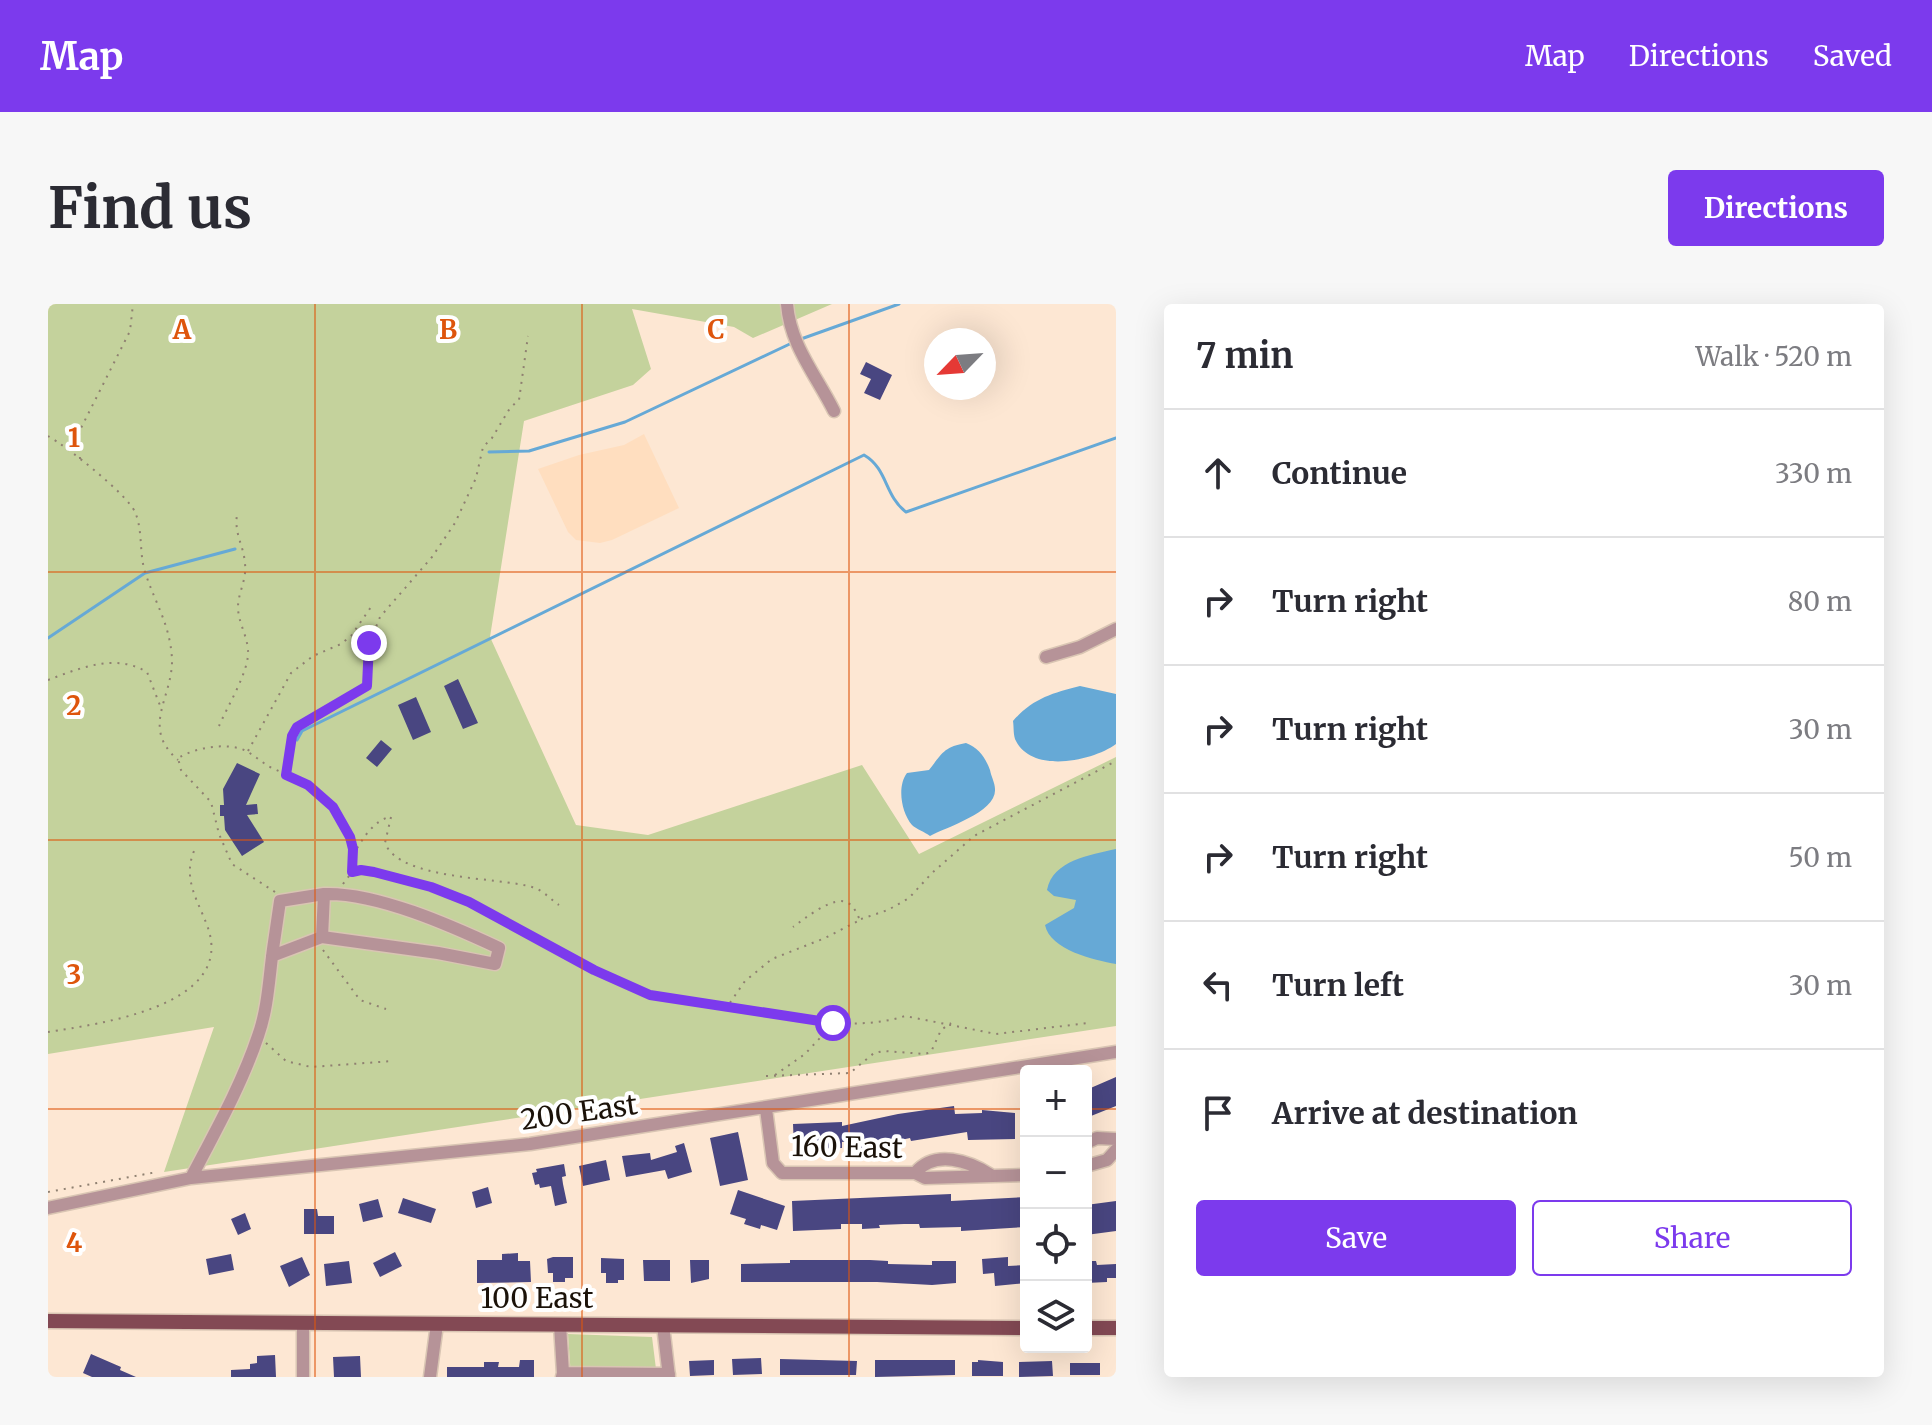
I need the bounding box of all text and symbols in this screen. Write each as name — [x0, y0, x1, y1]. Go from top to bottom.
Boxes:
text: Map — [40, 33, 124, 80]
text: Map — [1525, 38, 1585, 74]
text: Directions — [1629, 38, 1769, 74]
text: Saved — [1813, 38, 1892, 74]
button: Directions — [1668, 170, 1884, 246]
text: Find us — [48, 173, 252, 243]
text: A — [172, 313, 192, 346]
text: B — [439, 313, 457, 346]
text: C — [707, 313, 725, 346]
north arrow — [924, 328, 996, 400]
text: 7 min — [1196, 335, 1293, 377]
text: Walk · 520 m — [1695, 340, 1852, 373]
text: 1 — [68, 421, 80, 454]
icon: ahead — [1196, 451, 1240, 495]
text: Continue — [1272, 454, 1407, 492]
text: 330 m — [1775, 457, 1852, 490]
icon: right — [1196, 579, 1240, 623]
text: Turn right — [1272, 582, 1428, 620]
text: 80 m — [1788, 585, 1852, 618]
route end — [351, 625, 387, 661]
text: 2 — [66, 689, 82, 722]
icon: right — [1196, 707, 1240, 751]
text: Turn right — [1272, 710, 1428, 748]
text: 30 m — [1789, 713, 1852, 746]
icon: right — [1196, 835, 1240, 879]
text: Turn right — [1272, 838, 1428, 876]
text: 50 m — [1788, 841, 1852, 874]
text: 3 — [67, 958, 81, 991]
icon: left — [1196, 963, 1240, 1007]
text: Turn left — [1272, 966, 1404, 1004]
text: 30 m — [1789, 969, 1852, 1002]
route start — [815, 1005, 851, 1041]
map controls — [1020, 1065, 1092, 1353]
button: + — [1020, 1065, 1092, 1137]
street label: 200 East — [518, 1086, 640, 1138]
icon: arrive — [1196, 1091, 1240, 1135]
text: Arrive at destination — [1272, 1094, 1578, 1132]
street label: 160 East — [791, 1128, 903, 1166]
button: − — [1020, 1137, 1092, 1209]
button: Save — [1196, 1200, 1516, 1276]
button: Share — [1532, 1200, 1852, 1276]
button: locate — [1020, 1209, 1092, 1281]
text: 4 — [66, 1226, 83, 1259]
street label: 100 East — [481, 1280, 594, 1316]
button: layers — [1020, 1281, 1092, 1353]

